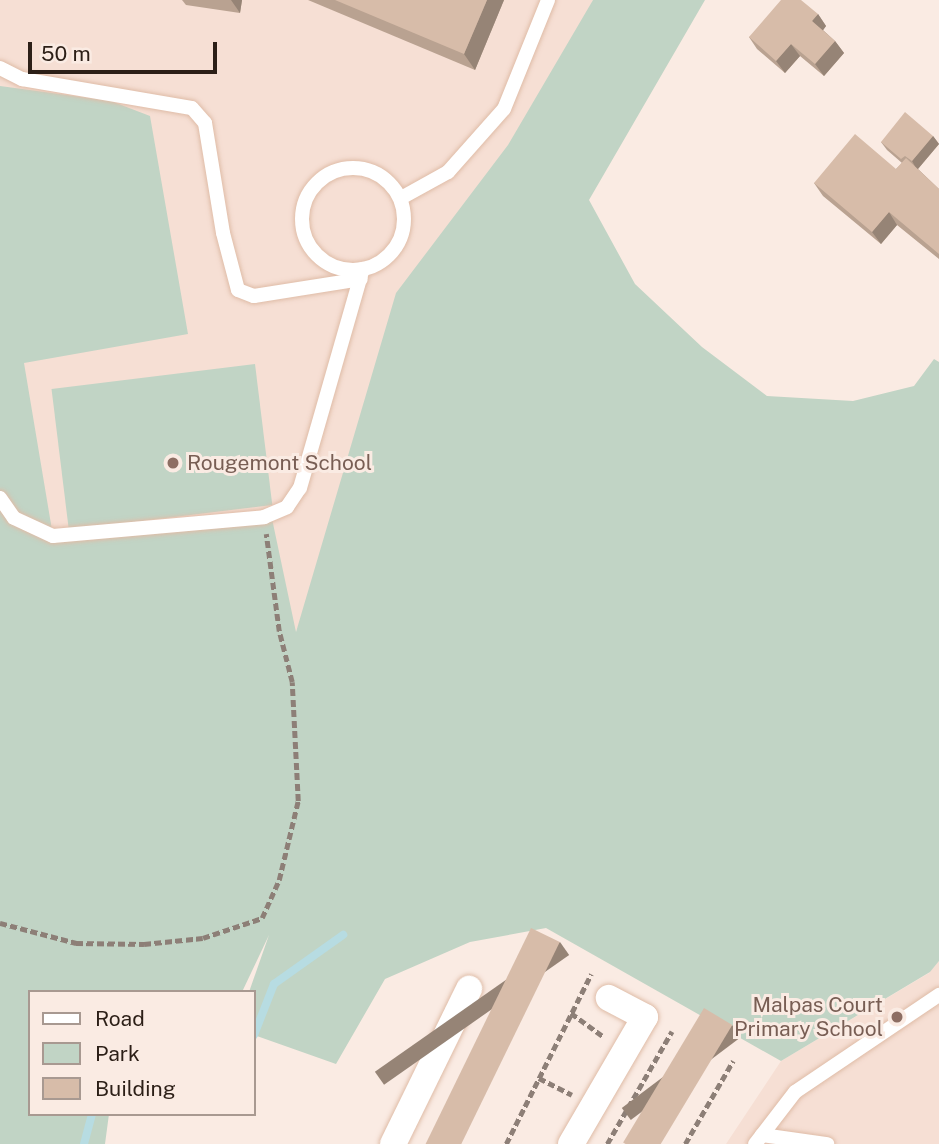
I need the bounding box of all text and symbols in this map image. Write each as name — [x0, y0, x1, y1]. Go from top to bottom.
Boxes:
scale bar — [32, 28, 220, 72]
text: 50 m — [41, 41, 91, 66]
place label: Rougemont School — [187, 450, 372, 476]
marker: Rougemont School — [165, 455, 181, 471]
legend — [28, 990, 256, 1116]
place label: Malpas Court Primary School — [734, 992, 883, 1042]
text: Road — [95, 1006, 145, 1031]
marker: Malpas Court Primary School — [889, 1009, 905, 1025]
text: Park — [95, 1041, 140, 1066]
text: Building — [95, 1076, 176, 1101]

